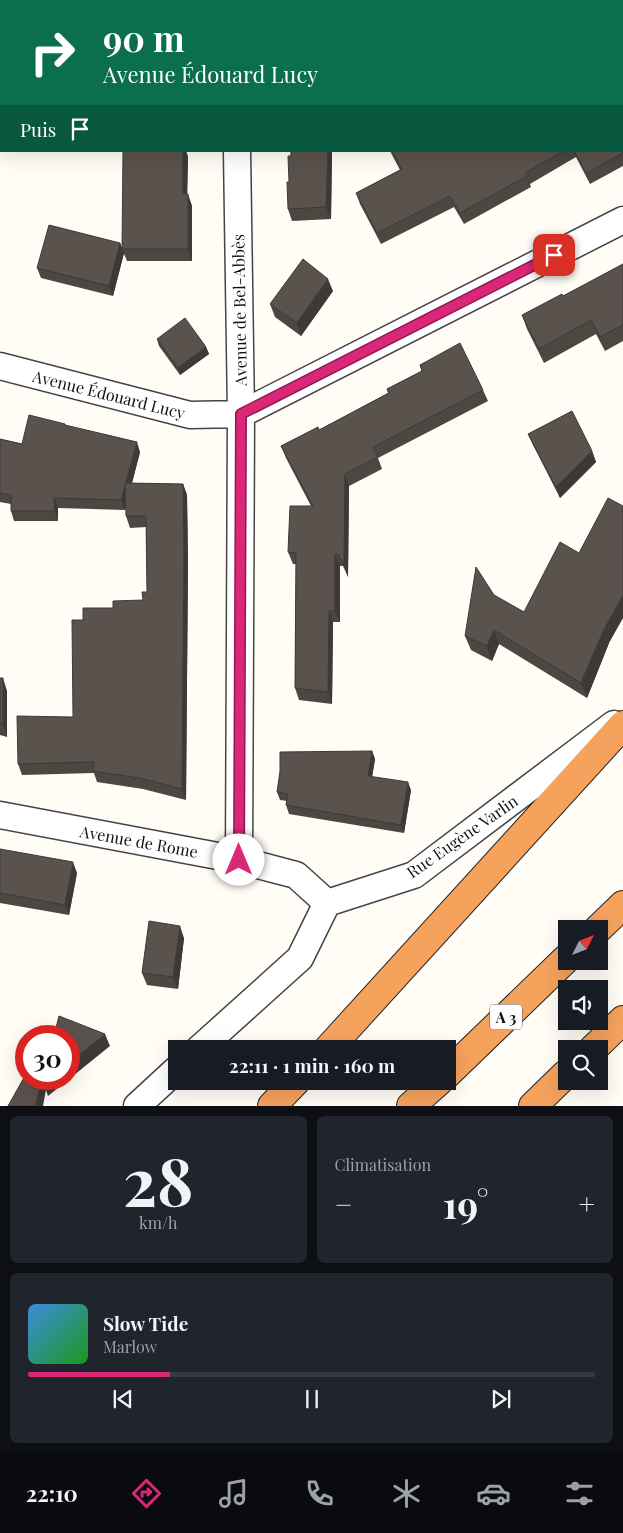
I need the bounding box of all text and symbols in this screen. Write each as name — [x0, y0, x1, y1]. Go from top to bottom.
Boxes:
text: 90 m — [103, 14, 185, 61]
icon: right — [20, 20, 85, 85]
text: Avenue Édouard Lucy — [103, 59, 318, 89]
icon: arrive — [66, 115, 94, 143]
text: Puis — [20, 116, 56, 142]
street label: Avenue de Bel-Abbès — [227, 234, 251, 387]
pin — [533, 234, 575, 276]
icon: arrive — [540, 241, 568, 269]
street label: Avenue Édouard Lucy — [30, 365, 187, 423]
street label: Rue Eugène Varlin — [402, 790, 522, 882]
street label: Avenue de Rome — [77, 820, 200, 862]
position arrow — [212, 833, 264, 885]
north arrow — [558, 920, 608, 970]
map controls — [558, 920, 608, 1090]
button: sound — [558, 980, 608, 1030]
road number: A 3 — [490, 1004, 522, 1030]
speed limit sign: 30 — [15, 1025, 80, 1090]
button: search — [558, 1040, 608, 1090]
text: 22:11 · 1 min · 160 m — [229, 1052, 395, 1078]
text: 28 — [123, 1136, 193, 1222]
text: Climatisation — [335, 1154, 431, 1175]
text: 19° — [443, 1178, 489, 1229]
text: − — [335, 1185, 353, 1222]
text: + — [579, 1185, 595, 1222]
text: km/h — [139, 1212, 177, 1233]
text: Slow Tide — [103, 1310, 188, 1336]
text: Marlow — [103, 1336, 157, 1357]
icon: previous — [109, 1385, 137, 1413]
icon: pause — [298, 1385, 326, 1413]
icon: next — [487, 1385, 515, 1413]
icon: directions — [129, 1476, 164, 1511]
icon: music — [216, 1476, 251, 1511]
icon: phone — [302, 1476, 337, 1511]
icon: climate — [389, 1476, 424, 1511]
icon: car — [476, 1476, 511, 1511]
icon: filters — [562, 1476, 597, 1511]
text: 22:10 — [26, 1478, 78, 1508]

